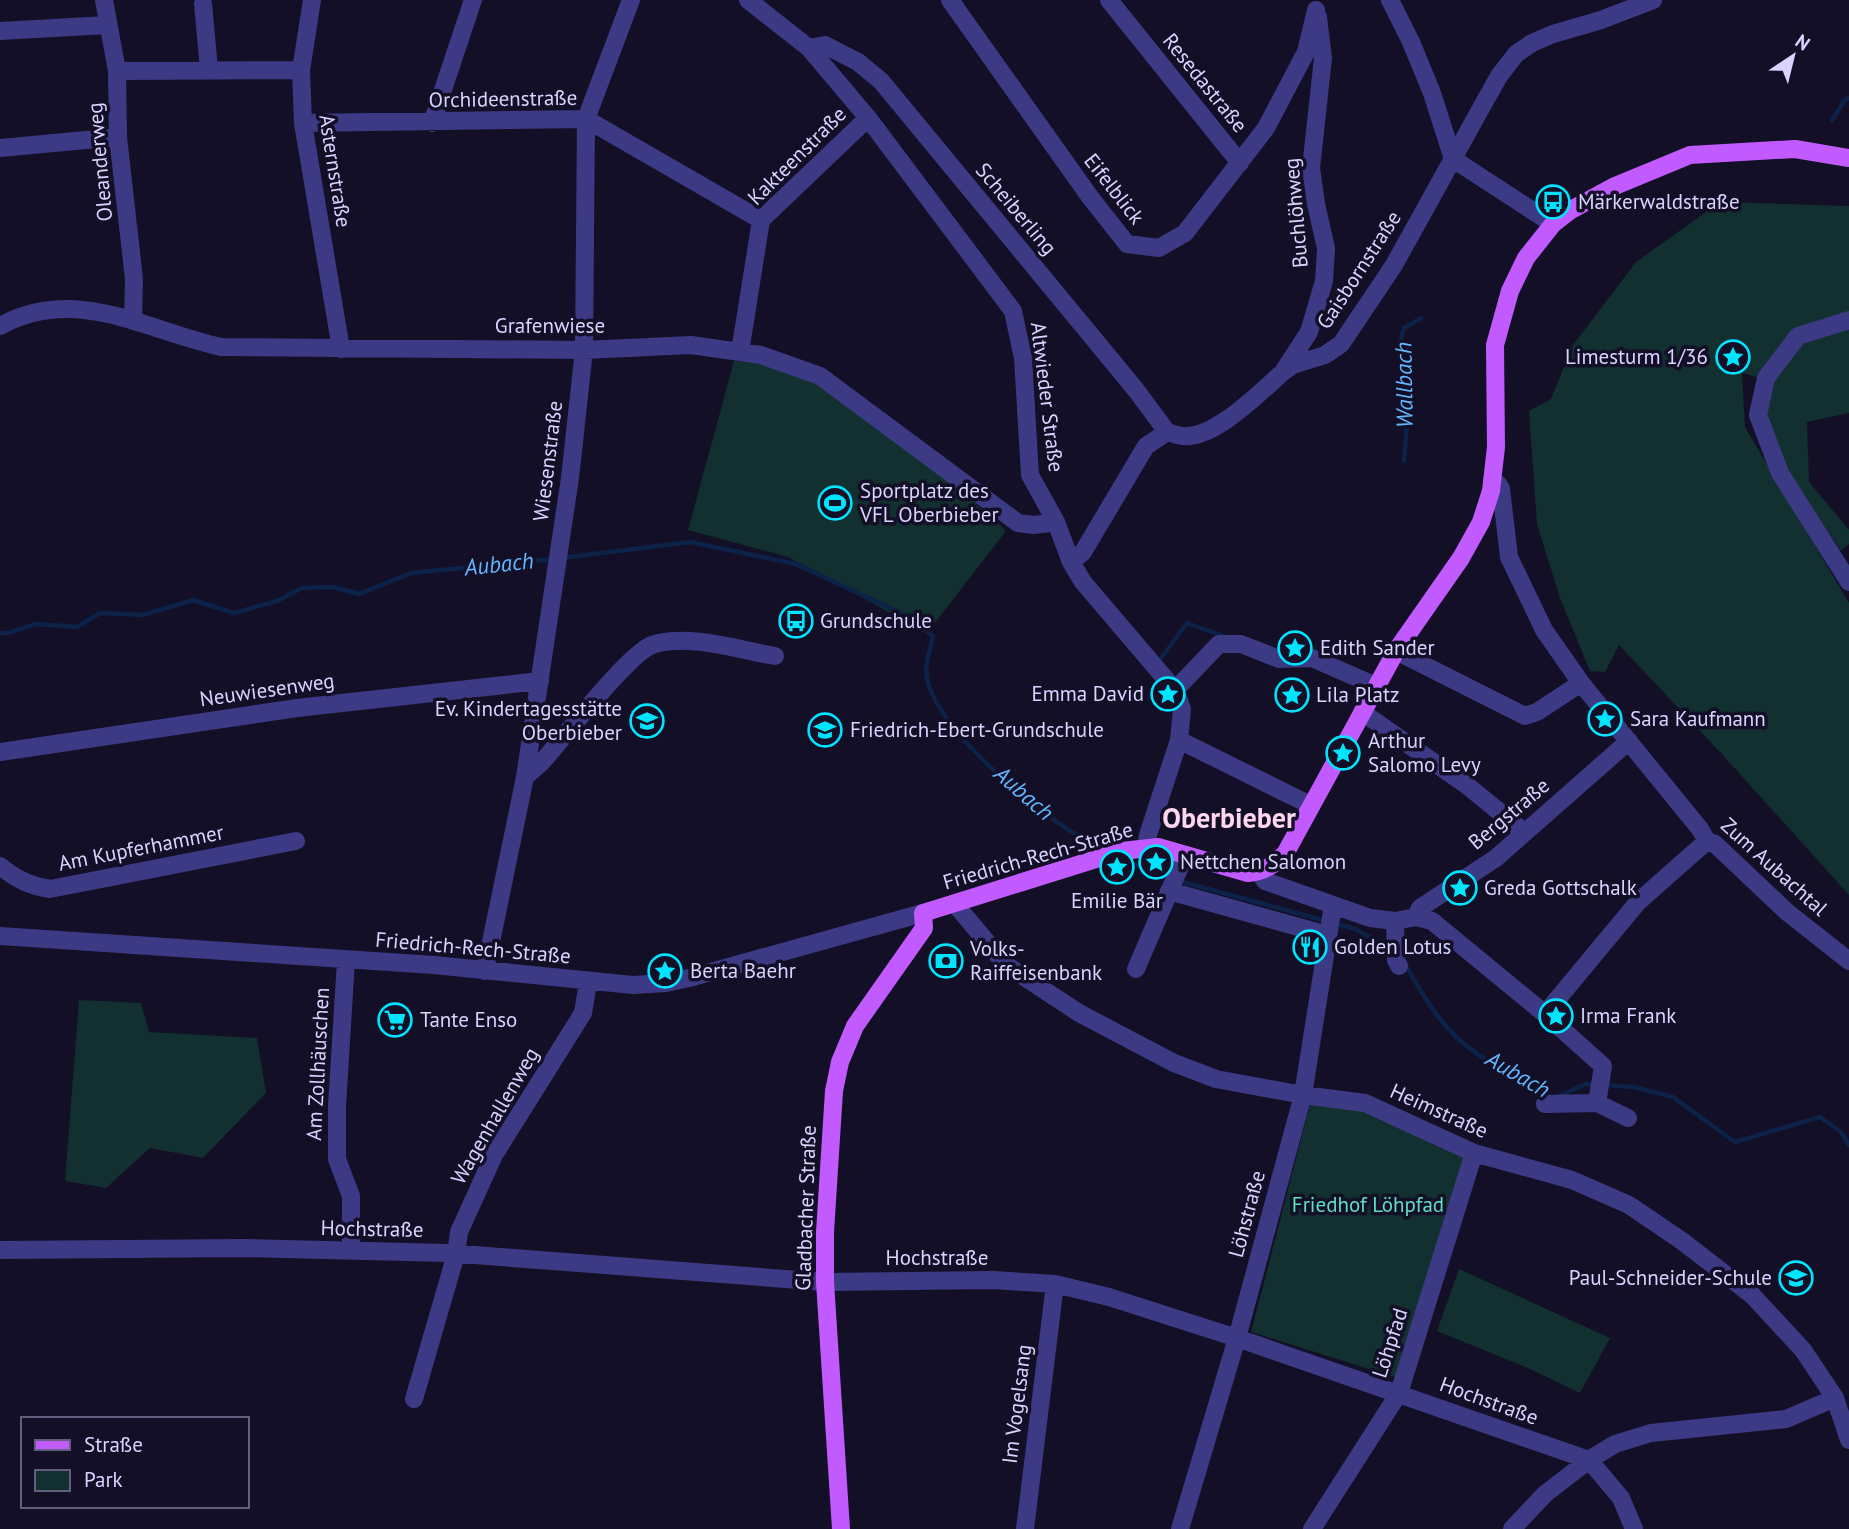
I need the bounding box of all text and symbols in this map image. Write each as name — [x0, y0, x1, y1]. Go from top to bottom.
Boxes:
north arrow — [1758, 21, 1828, 91]
street label: Resedastraße — [1157, 28, 1254, 138]
text: N — [1791, 29, 1815, 55]
street label: Orchideenstraße — [428, 84, 578, 113]
street label: Kakteenstraße — [742, 101, 852, 211]
street label: Oleanderweg — [81, 102, 118, 223]
street label: Asternstraße — [313, 113, 358, 229]
street label: Eifelblick — [1078, 148, 1151, 230]
street label: Scheiberling — [970, 157, 1063, 260]
street label: Buchlöhweg — [1277, 157, 1314, 269]
bus stop icon: Märkerwaldstraße — [1534, 183, 1572, 221]
place label: Märkerwaldstraße — [1578, 188, 1740, 215]
street label: Gaisbornstraße — [1310, 206, 1407, 334]
street label: Grafenwiese — [495, 312, 605, 339]
street label: Altwieder Straße — [1025, 320, 1070, 473]
place icon: Limesturm 1/36 — [1714, 338, 1752, 376]
water label: Wallbach — [1388, 342, 1419, 428]
place label: Limesturm 1/36 — [1565, 343, 1708, 370]
street label: Wiesenstraße — [527, 399, 568, 523]
place label: Sportplatz des VFL Oberbieber — [859, 477, 999, 528]
sports icon: Sportplatz des VFL Oberbieber — [816, 484, 854, 522]
water label: Aubach — [462, 545, 535, 582]
bus stop icon: Grundschule — [777, 602, 815, 640]
place label: Grundschule — [820, 607, 932, 634]
place icon: Edith Sander — [1276, 629, 1314, 667]
place label: Edith Sander — [1320, 634, 1435, 661]
street label: Neuwiesenweg — [198, 667, 336, 712]
place icon: Emma David — [1149, 675, 1187, 713]
place icon: Lila Platz — [1273, 676, 1311, 714]
place label: Emma David — [1031, 680, 1144, 707]
place label: Lila Platz — [1316, 681, 1399, 708]
place label: Ev. Kindertagesstätte Oberbieber — [435, 695, 622, 746]
place icon: Sara Kaufmann — [1586, 700, 1624, 738]
school or university icon: Ev. Kindertagesstätte Oberbieber — [628, 702, 666, 740]
place label: Sara Kaufmann — [1630, 705, 1766, 732]
school or university icon: Friedrich-Ebert-Grundschule — [806, 711, 844, 749]
place label: Friedrich-Ebert-Grundschule — [850, 716, 1104, 743]
place label: Arthur Salomo Levy — [1368, 727, 1481, 778]
place icon: Arthur Salomo Levy — [1324, 734, 1362, 772]
water label: Aubach — [988, 758, 1060, 826]
street label: Bergstraße — [1462, 772, 1555, 855]
district label: Oberbieber — [1162, 799, 1296, 836]
street label: Zum Aubachtal — [1715, 812, 1833, 922]
street label: Friedrich-Rech-Straße — [940, 815, 1136, 896]
street label: Am Kupferhammer — [56, 818, 226, 877]
place icon: Nettchen Salomon — [1137, 843, 1175, 881]
place icon: Emilie Bär — [1098, 848, 1136, 886]
place label: Nettchen Salomon — [1180, 848, 1346, 875]
place icon: Greda Gottschalk — [1441, 869, 1479, 907]
place label: Greda Gottschalk — [1484, 874, 1637, 901]
place label: Emilie Bär — [1071, 887, 1163, 914]
street label: Friedrich-Rech-Straße — [374, 926, 572, 970]
restaurant icon: Golden Lotus — [1291, 928, 1329, 966]
place label: Golden Lotus — [1334, 933, 1451, 960]
place label: Volks- Raiffeisenbank — [969, 935, 1102, 986]
bank icon: Volks- Raiffeisenbank — [927, 942, 965, 980]
place icon: Berta Baehr — [646, 952, 684, 990]
place label: Berta Baehr — [690, 957, 796, 984]
street label: Am Zollhäuschen — [300, 987, 335, 1141]
place icon: Irma Frank — [1537, 997, 1575, 1035]
supermarket icon: Tante Enso — [376, 1001, 414, 1039]
place label: Irma Frank — [1580, 1002, 1676, 1029]
place label: Tante Enso — [420, 1006, 517, 1033]
street label: Wagenhallenweg — [444, 1042, 545, 1189]
water label: Aubach — [1480, 1043, 1556, 1104]
street label: Heimstraße — [1386, 1077, 1492, 1144]
street label: Gladbacher Straße — [789, 1125, 822, 1291]
street label: Löhstraße — [1222, 1167, 1271, 1260]
park label: Friedhof Löhpfad — [1292, 1191, 1444, 1218]
street label: Hochstraße — [320, 1214, 424, 1243]
street label: Hochstraße — [886, 1244, 988, 1271]
school or university icon: Paul-Schneider-Schule — [1777, 1259, 1815, 1297]
place label: Paul-Schneider-Schule — [1569, 1264, 1772, 1291]
street label: Löhpfad — [1366, 1304, 1413, 1381]
street label: Im Vogelsang — [996, 1343, 1037, 1465]
street label: Hochstraße — [1436, 1370, 1542, 1431]
legend — [21, 1417, 248, 1508]
text: Straße — [84, 1431, 143, 1458]
text: Park — [84, 1466, 123, 1493]

